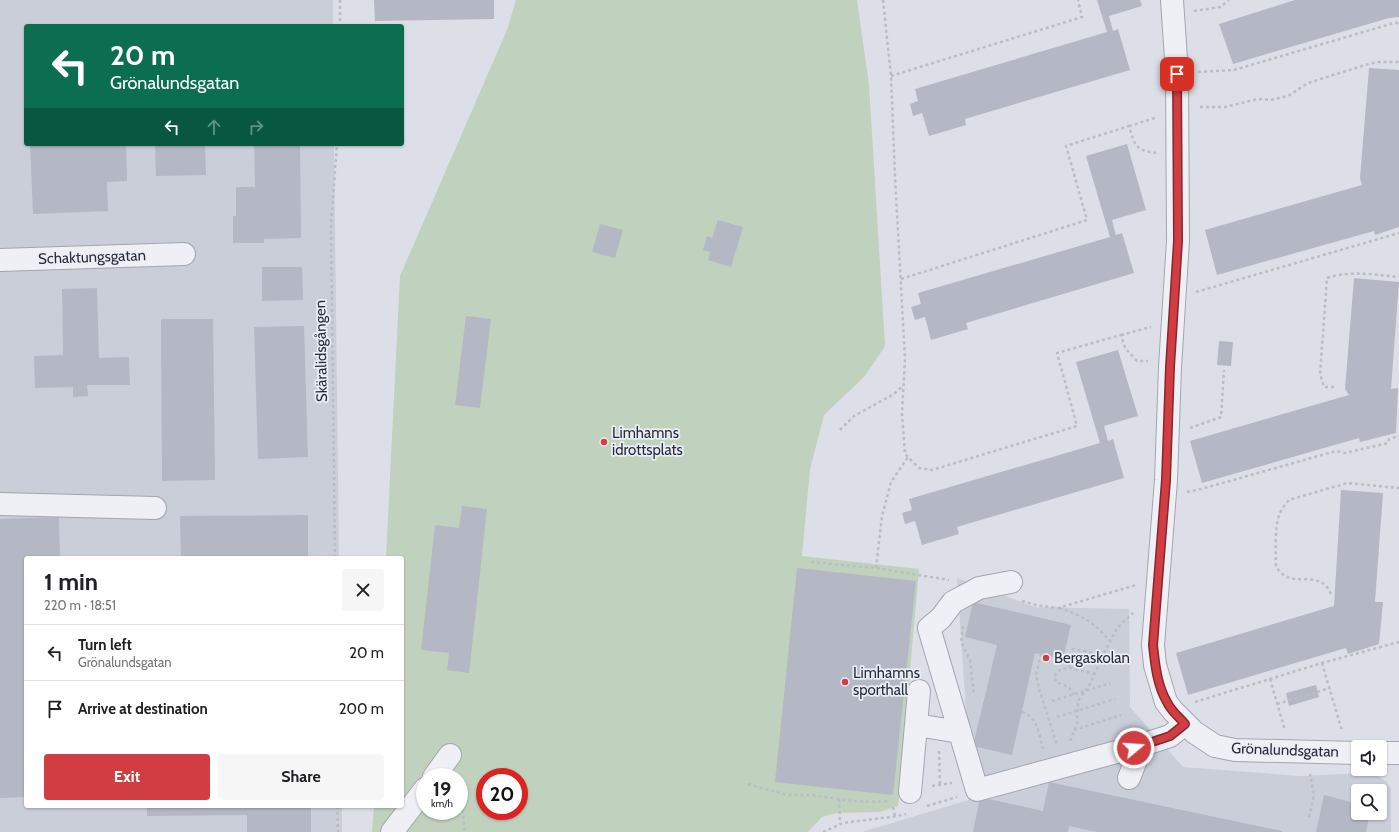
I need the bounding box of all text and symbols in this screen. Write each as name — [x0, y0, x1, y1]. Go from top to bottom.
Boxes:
text: 20 m — [110, 38, 175, 72]
icon: left — [44, 40, 96, 92]
pin — [1160, 57, 1194, 91]
icon: arrive — [1166, 63, 1188, 85]
text: Grönalundsgatan — [110, 72, 239, 94]
icon: left — [161, 116, 183, 138]
icon: ahead — [203, 116, 225, 138]
icon: right — [245, 116, 267, 138]
street label: Schaktungsgatan — [38, 246, 146, 268]
street label: Skäralidsgången — [311, 300, 331, 402]
place label: Limhamns idrottsplats — [612, 424, 683, 459]
marker: Limhamns idrottsplats — [599, 437, 609, 447]
text: 1 min — [44, 567, 98, 596]
button: close — [342, 569, 384, 611]
text: 220 m · 18:51 — [44, 597, 116, 613]
text: Turn left — [78, 636, 132, 654]
icon: left — [44, 642, 66, 664]
text: 20 m — [349, 644, 384, 662]
place label: Bergaskolan — [1054, 649, 1130, 667]
marker: Bergaskolan — [1041, 653, 1051, 663]
text: Grönalundsgatan — [78, 654, 171, 670]
place label: Limhamns sporthall — [853, 664, 920, 699]
marker: Limhamns sporthall — [840, 677, 850, 687]
icon: arrive — [44, 698, 66, 720]
text: Arrive at destination — [78, 700, 208, 718]
text: 200 m — [339, 700, 384, 718]
position arrow — [1113, 727, 1155, 769]
street label: Grönalundsgatan — [1231, 739, 1339, 761]
map controls — [1351, 740, 1387, 820]
button: sound — [1351, 740, 1387, 776]
button: Exit — [44, 754, 210, 800]
button: Share — [218, 754, 384, 800]
speed limit sign: 20 — [476, 768, 528, 820]
text: 19 — [433, 777, 451, 801]
button: search — [1351, 784, 1387, 820]
text: km/h — [431, 797, 453, 810]

